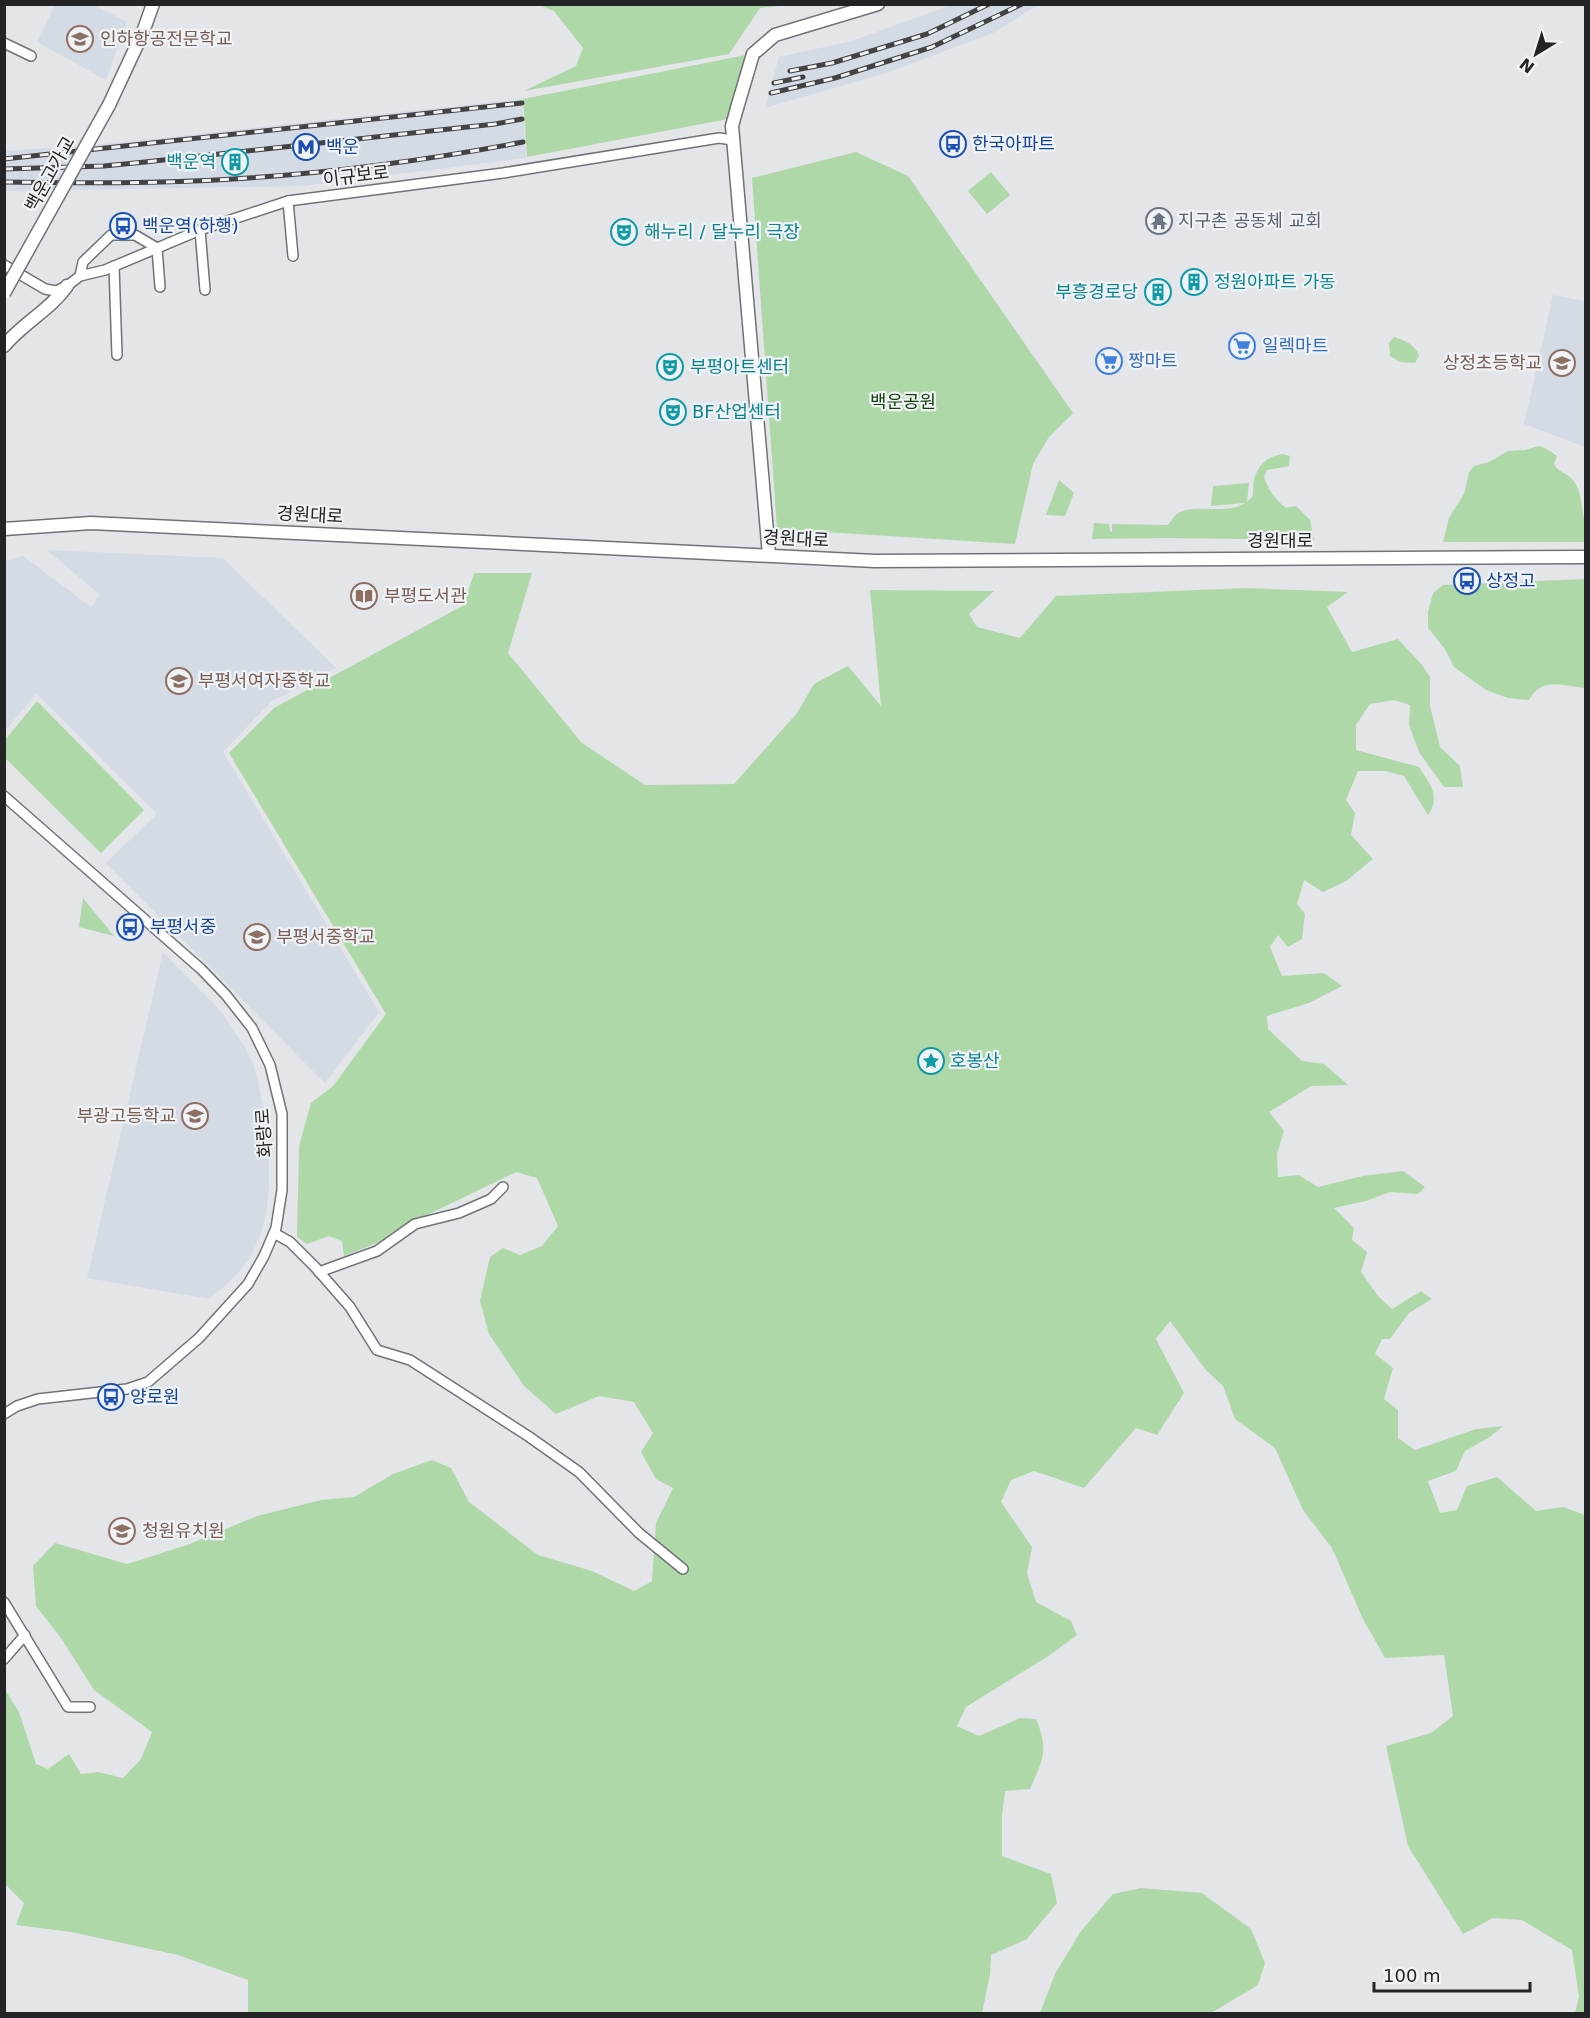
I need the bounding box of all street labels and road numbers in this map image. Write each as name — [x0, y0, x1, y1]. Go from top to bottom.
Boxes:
street label: 백운고가교 — [20, 132, 79, 215]
street label: 이규보로 — [322, 161, 390, 190]
street label: 경원대로 — [276, 502, 344, 527]
street label: 경원대로 — [762, 526, 830, 551]
street label: 경원대로 — [1247, 530, 1313, 551]
street label: 화랑로 — [251, 1108, 276, 1159]

